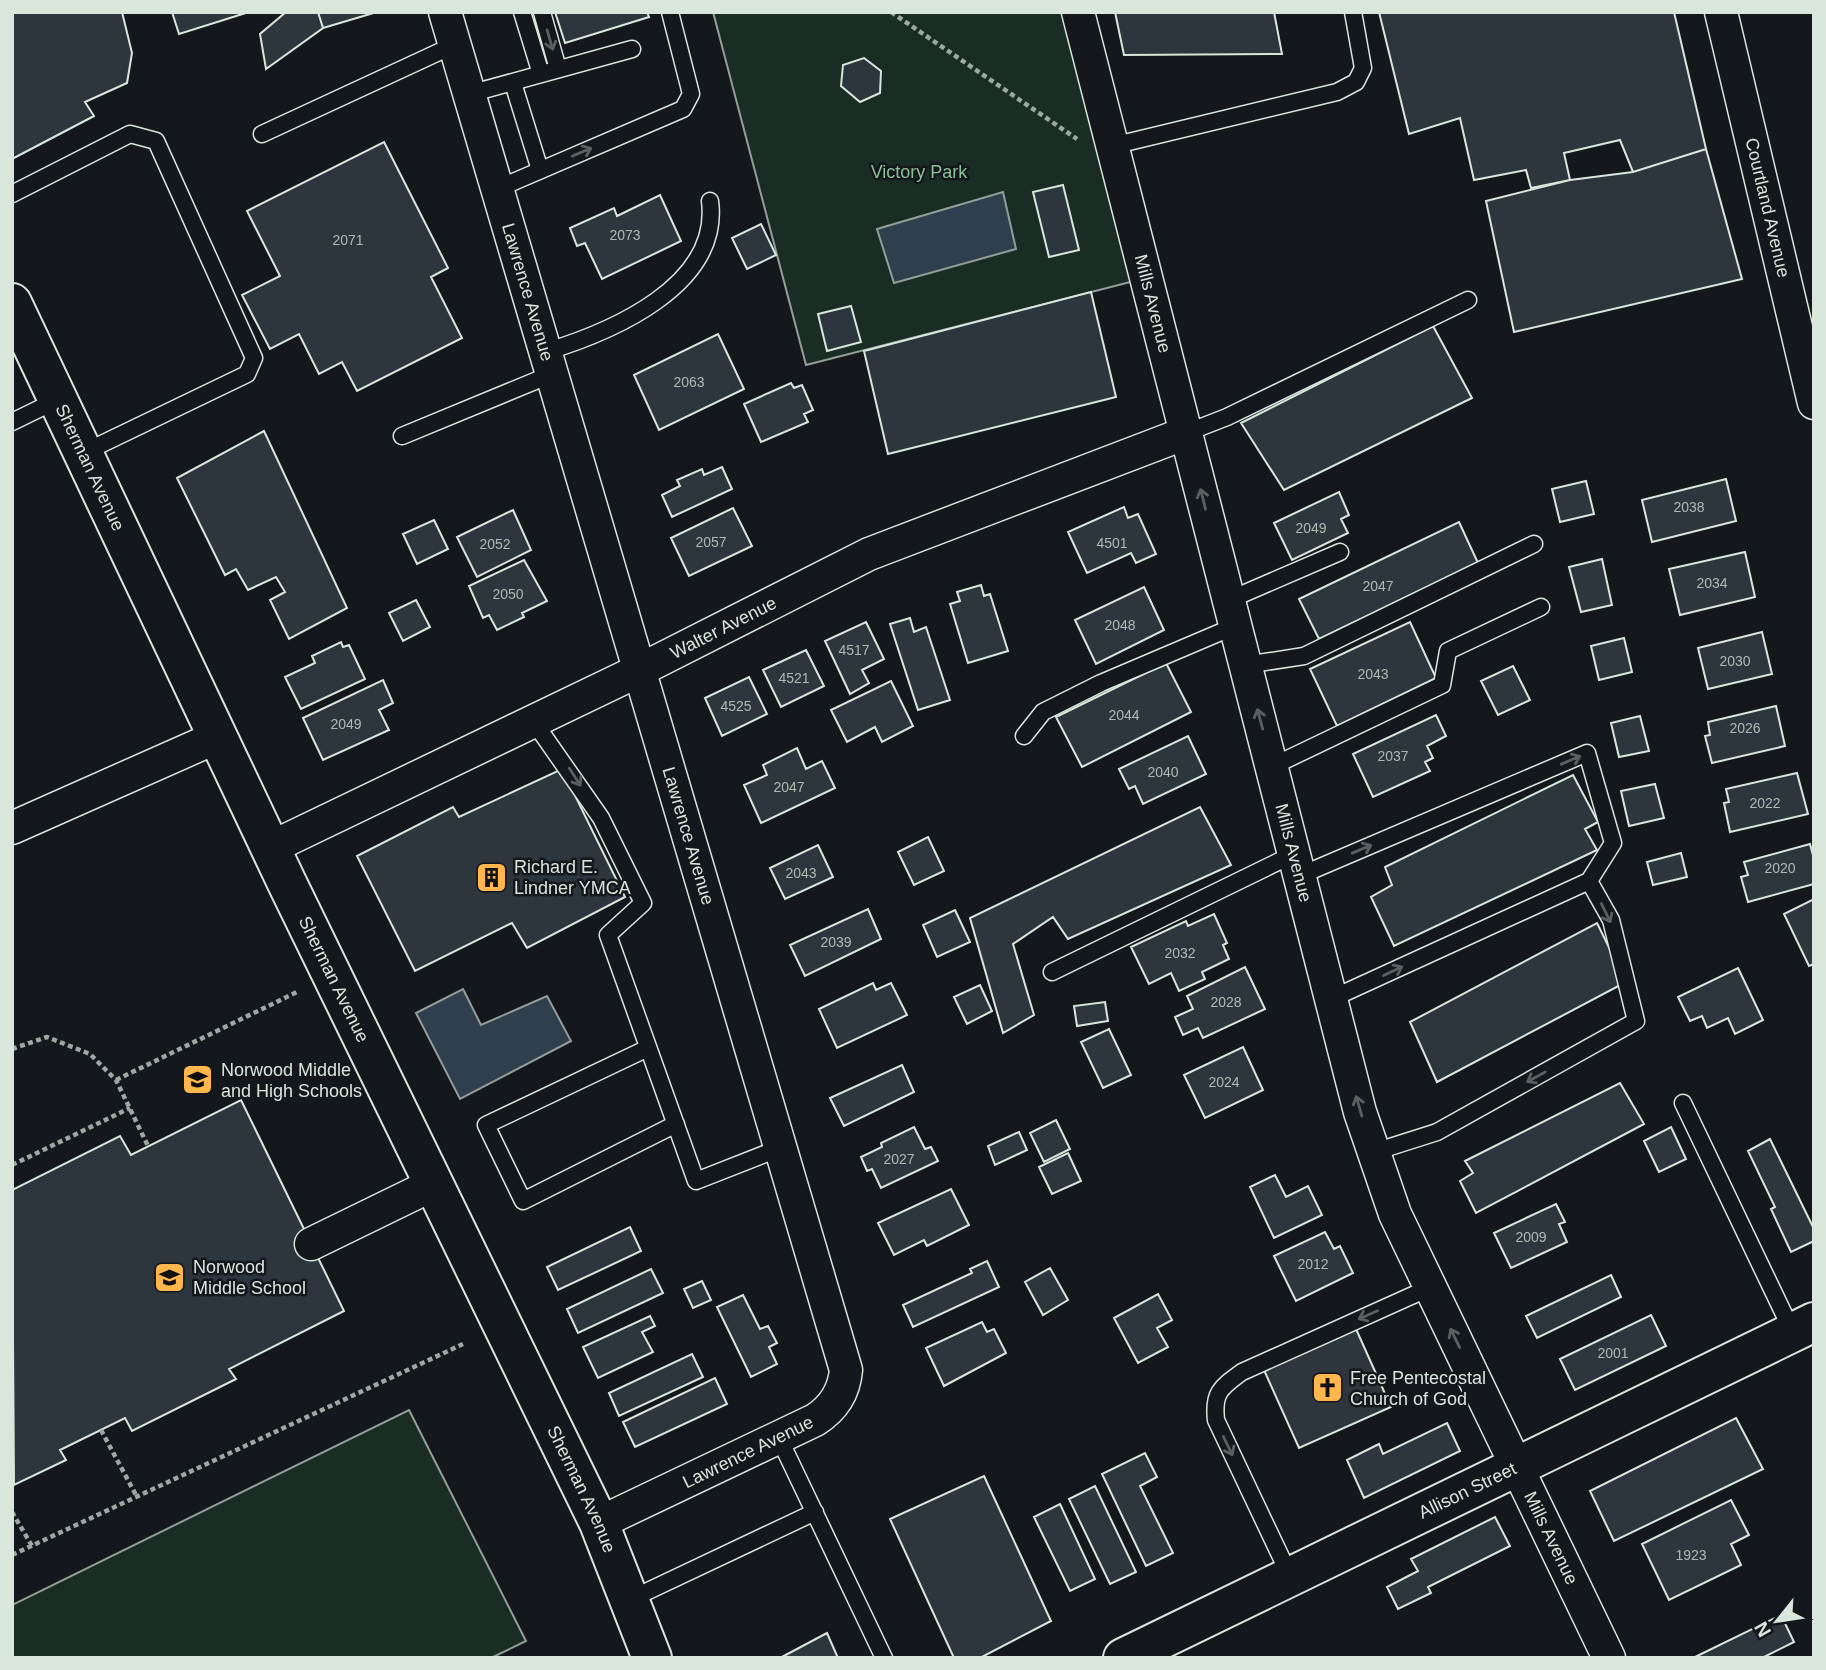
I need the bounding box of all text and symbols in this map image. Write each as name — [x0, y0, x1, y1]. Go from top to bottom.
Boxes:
one-way arrow — [545, 29, 558, 51]
street label: Courtland Avenue — [1741, 136, 1794, 279]
one-way arrow — [571, 145, 592, 158]
park label: Victory Park — [871, 162, 968, 182]
street label: Lawrence Avenue — [498, 221, 558, 363]
house number: 2073 — [609, 227, 641, 243]
house number: 2071 — [332, 232, 364, 248]
street label: Mills Avenue — [1131, 252, 1175, 355]
house number: 2063 — [673, 374, 705, 390]
street label: Sherman Avenue — [51, 401, 129, 534]
one-way arrow — [1196, 488, 1209, 511]
house number: 2038 — [1673, 499, 1705, 515]
house number: 2049 — [1295, 520, 1327, 536]
house number: 2057 — [695, 534, 727, 550]
house number: 4501 — [1096, 535, 1128, 551]
house number: 2052 — [479, 536, 511, 552]
house number: 2034 — [1696, 575, 1728, 591]
house number: 2047 — [1362, 578, 1394, 594]
house number: 2050 — [492, 586, 524, 602]
street label: Walter Avenue — [667, 593, 780, 663]
house number: 2048 — [1104, 617, 1136, 633]
house number: 4517 — [838, 642, 870, 658]
house number: 2030 — [1719, 653, 1751, 669]
house number: 2043 — [1357, 666, 1389, 682]
house number: 4521 — [778, 670, 810, 686]
house number: 4525 — [720, 698, 752, 714]
house number: 2044 — [1108, 707, 1140, 723]
one-way arrow — [1253, 708, 1266, 731]
house number: 2049 — [330, 716, 362, 732]
house number: 2026 — [1729, 720, 1761, 736]
house number: 2037 — [1377, 748, 1409, 764]
one-way arrow — [1560, 752, 1582, 765]
house number: 2040 — [1147, 764, 1179, 780]
street label: Lawrence Avenue — [658, 765, 718, 907]
one-way arrow — [567, 767, 582, 786]
house number: 2047 — [773, 779, 805, 795]
house number: 2022 — [1749, 795, 1781, 811]
street label: Mills Avenue — [1271, 802, 1316, 904]
one-way arrow — [1351, 842, 1372, 855]
place label: Richard E. Lindner YMCA — [514, 857, 631, 898]
building icon: Richard E. Lindner YMCA — [474, 860, 508, 894]
house number: 2020 — [1764, 860, 1796, 876]
house number: 2043 — [785, 865, 817, 881]
one-way arrow — [1600, 902, 1614, 923]
street label: Sherman Avenue — [295, 913, 373, 1046]
house number: 2039 — [820, 934, 852, 950]
house number: 2032 — [1164, 945, 1196, 961]
one-way arrow — [1382, 964, 1403, 977]
house number: 2028 — [1210, 994, 1242, 1010]
place label: Norwood Middle and High Schools — [221, 1060, 362, 1101]
school or university icon: Norwood Middle and High Schools — [181, 1063, 215, 1097]
one-way arrow — [1526, 1071, 1547, 1084]
house number: 2024 — [1208, 1074, 1240, 1090]
one-way arrow — [1351, 1095, 1364, 1117]
house number: 2027 — [883, 1151, 915, 1167]
house number: 2009 — [1515, 1229, 1547, 1245]
house number: 2012 — [1297, 1256, 1329, 1272]
place label: Norwood Middle School — [193, 1257, 306, 1298]
school or university icon: Norwood Middle School — [153, 1260, 187, 1294]
one-way arrow — [1358, 1309, 1380, 1322]
one-way arrow — [1448, 1328, 1461, 1349]
house number: 2001 — [1597, 1345, 1629, 1361]
place label: Free Pentecostal Church of God — [1350, 1368, 1486, 1409]
church icon: Free Pentecostal Church of God — [1310, 1371, 1344, 1405]
street label: Lawrence Avenue — [679, 1412, 817, 1492]
street label: Sherman Avenue — [543, 1423, 620, 1556]
one-way arrow — [1222, 1435, 1236, 1456]
street label: Allison Street — [1415, 1458, 1520, 1523]
street label: Mills Avenue — [1520, 1488, 1582, 1588]
house number: 1923 — [1675, 1547, 1707, 1563]
north arrow — [1742, 1586, 1812, 1656]
text: N — [1750, 1618, 1775, 1640]

